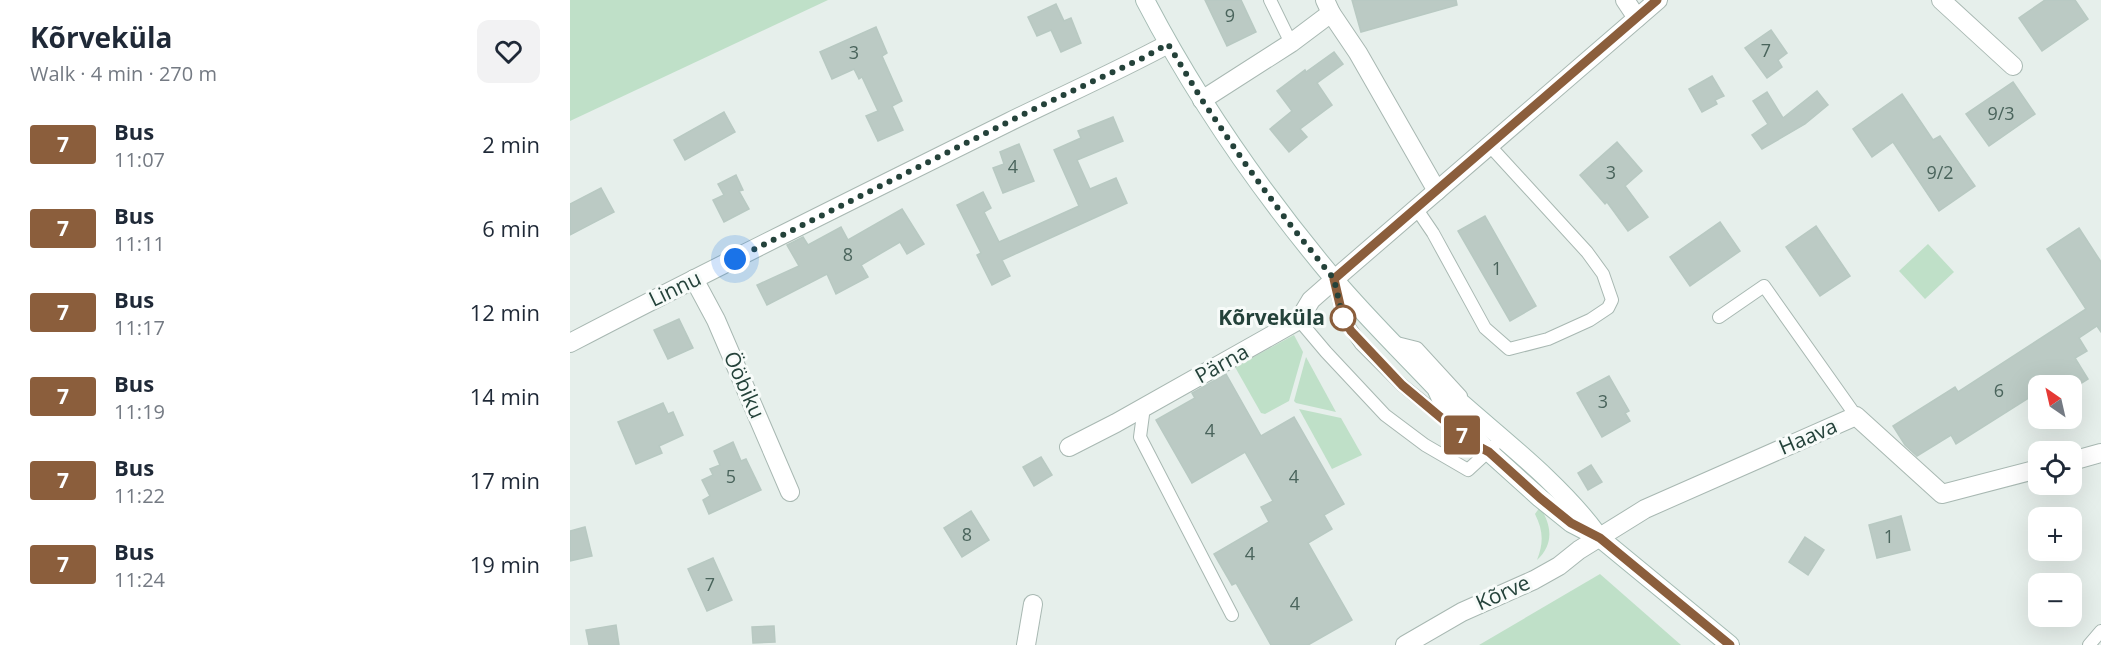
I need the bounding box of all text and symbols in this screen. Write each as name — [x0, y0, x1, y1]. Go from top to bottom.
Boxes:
house number: 9 — [1225, 3, 1235, 27]
text: Kõrveküla — [30, 18, 172, 56]
button: heart — [477, 20, 540, 83]
house number: 7 — [1761, 38, 1771, 62]
house number: 3 — [849, 40, 859, 64]
text: Walk · 4 min · 270 m — [30, 60, 217, 87]
house number: 9/3 — [1987, 101, 2015, 125]
text: Bus — [114, 116, 154, 146]
text: 2 min — [482, 129, 540, 159]
text: 7 — [57, 130, 69, 158]
text: 11:07 — [114, 146, 165, 173]
house number: 4 — [1008, 154, 1018, 178]
house number: 3 — [1606, 160, 1616, 184]
house number: 9/2 — [1926, 160, 1954, 184]
text: Bus — [114, 200, 154, 230]
text: 6 min — [482, 213, 540, 243]
text: 7 — [57, 214, 69, 242]
text: 11:11 — [114, 230, 165, 257]
house number: 8 — [843, 242, 853, 266]
your location — [720, 244, 750, 274]
house number: 1 — [1492, 256, 1502, 280]
street label: Linnu — [644, 263, 705, 313]
text: Bus — [114, 284, 154, 314]
text: 12 min — [470, 297, 540, 327]
text: 7 — [57, 298, 69, 326]
place label: Kõrveküla — [1218, 303, 1325, 331]
marker: Kõrveküla — [1330, 305, 1356, 331]
text: 11:17 — [114, 314, 165, 341]
street label: Pärna — [1190, 337, 1253, 389]
street label: Ööbiku — [718, 346, 772, 423]
text: Bus — [114, 368, 154, 398]
north arrow — [2028, 375, 2082, 429]
map controls — [2028, 375, 2082, 627]
house number: 6 — [1994, 378, 2004, 402]
text: 14 min — [470, 381, 540, 411]
text: 7 — [57, 382, 69, 410]
house number: 3 — [1598, 389, 1608, 413]
text: 11:19 — [114, 398, 165, 425]
street label: Haava — [1774, 411, 1841, 461]
line badge: 7 — [1442, 416, 1482, 454]
house number: 4 — [1205, 418, 1215, 442]
text: 7 — [1456, 421, 1468, 449]
button: locate — [2028, 441, 2082, 495]
text: Bus — [114, 452, 154, 482]
house number: 5 — [726, 464, 736, 488]
house number: 4 — [1289, 464, 1299, 488]
text: 17 min — [470, 465, 540, 495]
text: 7 — [57, 466, 69, 494]
text: 11:22 — [114, 482, 165, 509]
button: + — [2028, 507, 2082, 561]
house number: 8 — [962, 522, 972, 546]
house number: 1 — [1884, 524, 1894, 548]
text: Bus — [114, 536, 154, 566]
house number: 4 — [1245, 541, 1255, 565]
text: 19 min — [470, 549, 540, 579]
text: 7 — [57, 550, 69, 578]
text: 11:24 — [114, 566, 165, 593]
street label: Kõrve — [1471, 568, 1534, 616]
house number: 7 — [705, 572, 715, 596]
button: − — [2028, 573, 2082, 627]
house number: 4 — [1290, 591, 1300, 615]

